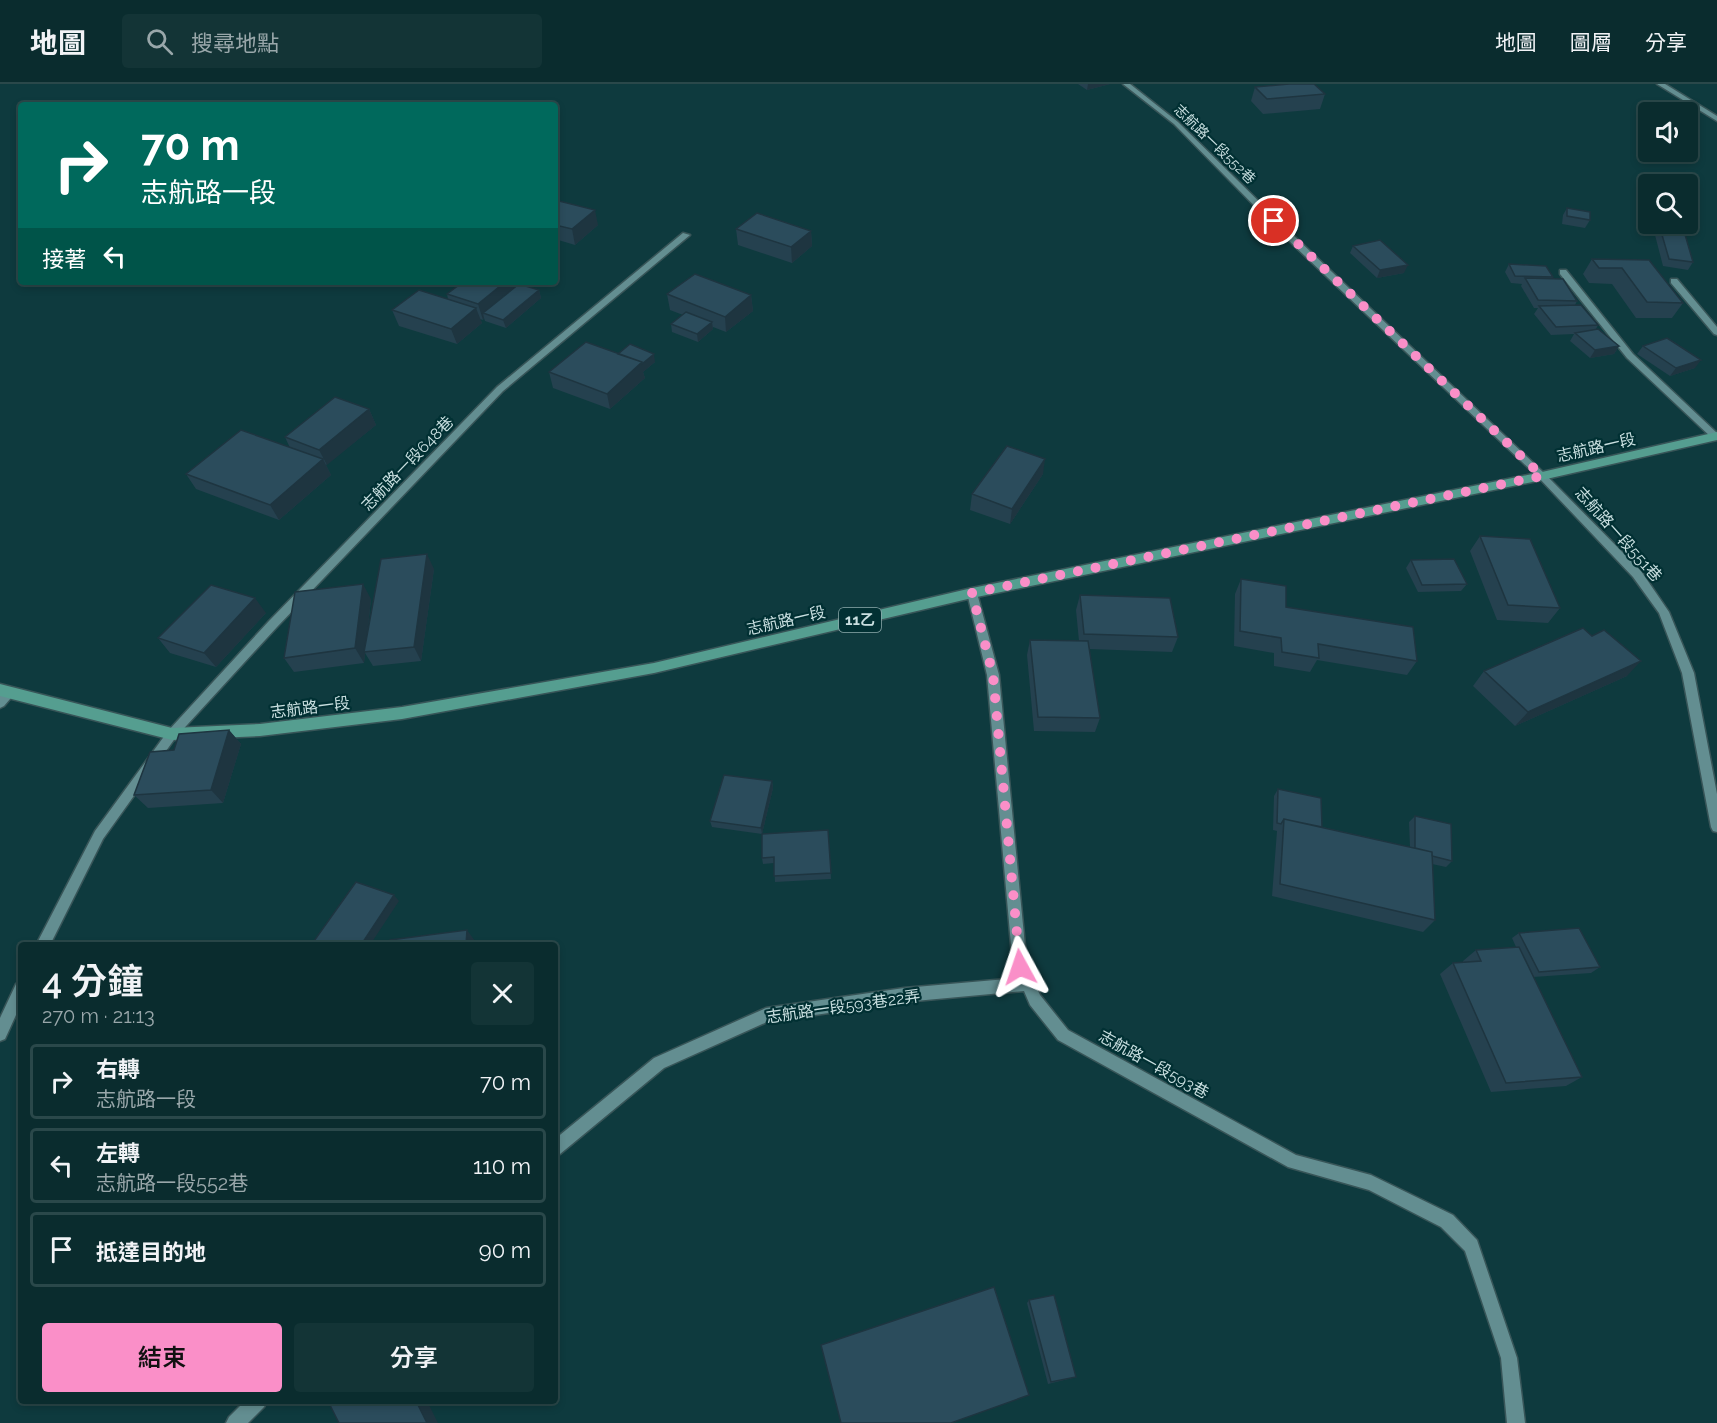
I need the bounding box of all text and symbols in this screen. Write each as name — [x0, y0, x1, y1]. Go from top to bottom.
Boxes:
search box — [122, 14, 542, 68]
icon: search — [143, 25, 176, 58]
text: 地圖 — [30, 27, 86, 60]
text: 搜尋地點 — [191, 30, 279, 56]
text: 地圖 — [1495, 30, 1537, 55]
text: 圖層 — [1570, 30, 1612, 55]
text: 分享 — [1645, 30, 1687, 55]
street label: 志航路一段552巷 — [1171, 101, 1259, 187]
map controls — [1638, 102, 1698, 234]
button: sound — [1638, 102, 1698, 162]
text: 70 m — [141, 121, 240, 170]
icon: right — [42, 126, 120, 204]
button: search — [1638, 174, 1698, 234]
text: 志航路一段 — [141, 177, 276, 208]
pin — [1248, 195, 1299, 246]
icon: arrive — [1257, 204, 1290, 237]
icon: left — [98, 240, 131, 273]
text: 接著 — [42, 246, 86, 272]
street label: 志航路一段648巷 — [358, 412, 457, 515]
street label: 志航路一段 — [1555, 429, 1637, 466]
street label: 志航路一段551巷 — [1571, 483, 1666, 585]
street label: 志航路一段 — [745, 602, 827, 639]
road number: 11乙 — [839, 608, 881, 632]
street label: 志航路一段 — [269, 693, 351, 722]
position arrow — [988, 935, 1052, 999]
text: 4 分鐘 — [42, 960, 143, 1002]
button: close — [471, 962, 534, 1025]
street label: 志航路一段593巷22弄 — [765, 986, 921, 1027]
text: 270 m · 21:13 — [42, 1004, 155, 1028]
street label: 志航路一段593巷 — [1096, 1026, 1212, 1102]
text: 右轉 — [96, 1056, 140, 1082]
icon: right — [45, 1065, 78, 1098]
text: 70 m — [480, 1069, 531, 1095]
text: 志航路一段 — [96, 1087, 196, 1111]
text: 左轉 — [96, 1140, 140, 1166]
icon: left — [45, 1149, 78, 1182]
text: 110 m — [473, 1153, 531, 1179]
text: 志航路一段552巷 — [96, 1171, 248, 1195]
icon: arrive — [45, 1233, 78, 1266]
text: 90 m — [479, 1237, 531, 1263]
text: 抵達目的地 — [96, 1239, 206, 1265]
button: 結束 — [42, 1323, 282, 1392]
button: 分享 — [294, 1323, 534, 1392]

